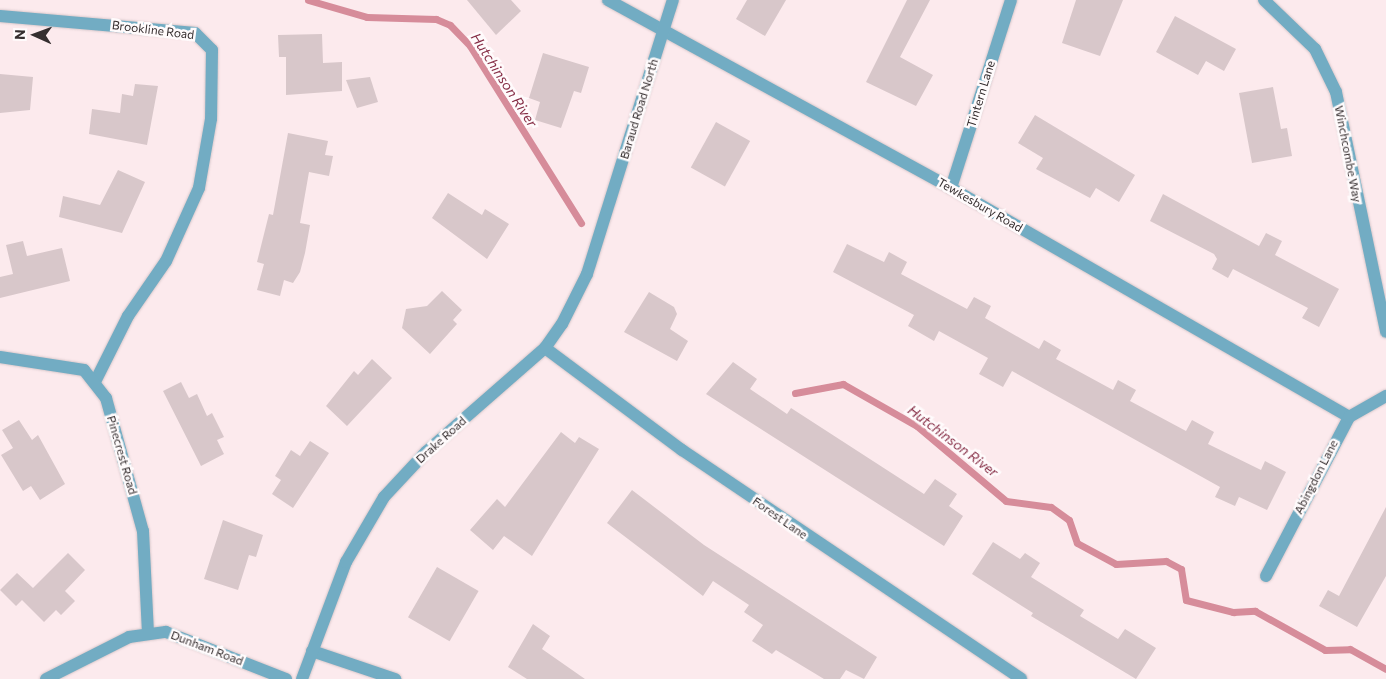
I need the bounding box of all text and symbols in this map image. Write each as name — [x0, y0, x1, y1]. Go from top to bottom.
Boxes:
north arrow — [10, 10, 60, 60]
street label: Brookline Road — [111, 18, 195, 42]
text: N — [11, 29, 28, 40]
water label: Hutchinson River — [467, 30, 541, 130]
street label: Baraud Road North — [617, 57, 661, 161]
street label: Tintern Lane — [964, 59, 998, 129]
street label: Winchcombe Way — [1332, 104, 1364, 204]
street label: Tewkesbury Road — [935, 175, 1025, 235]
water label: Hutchinson River — [904, 402, 1002, 480]
street label: Pinecrest Road — [104, 414, 140, 496]
street label: Drake Road — [413, 414, 469, 466]
street label: Abingdon Lane — [1291, 437, 1341, 517]
street label: Forest Lane — [750, 494, 810, 542]
street label: Dunham Road — [169, 628, 245, 668]

